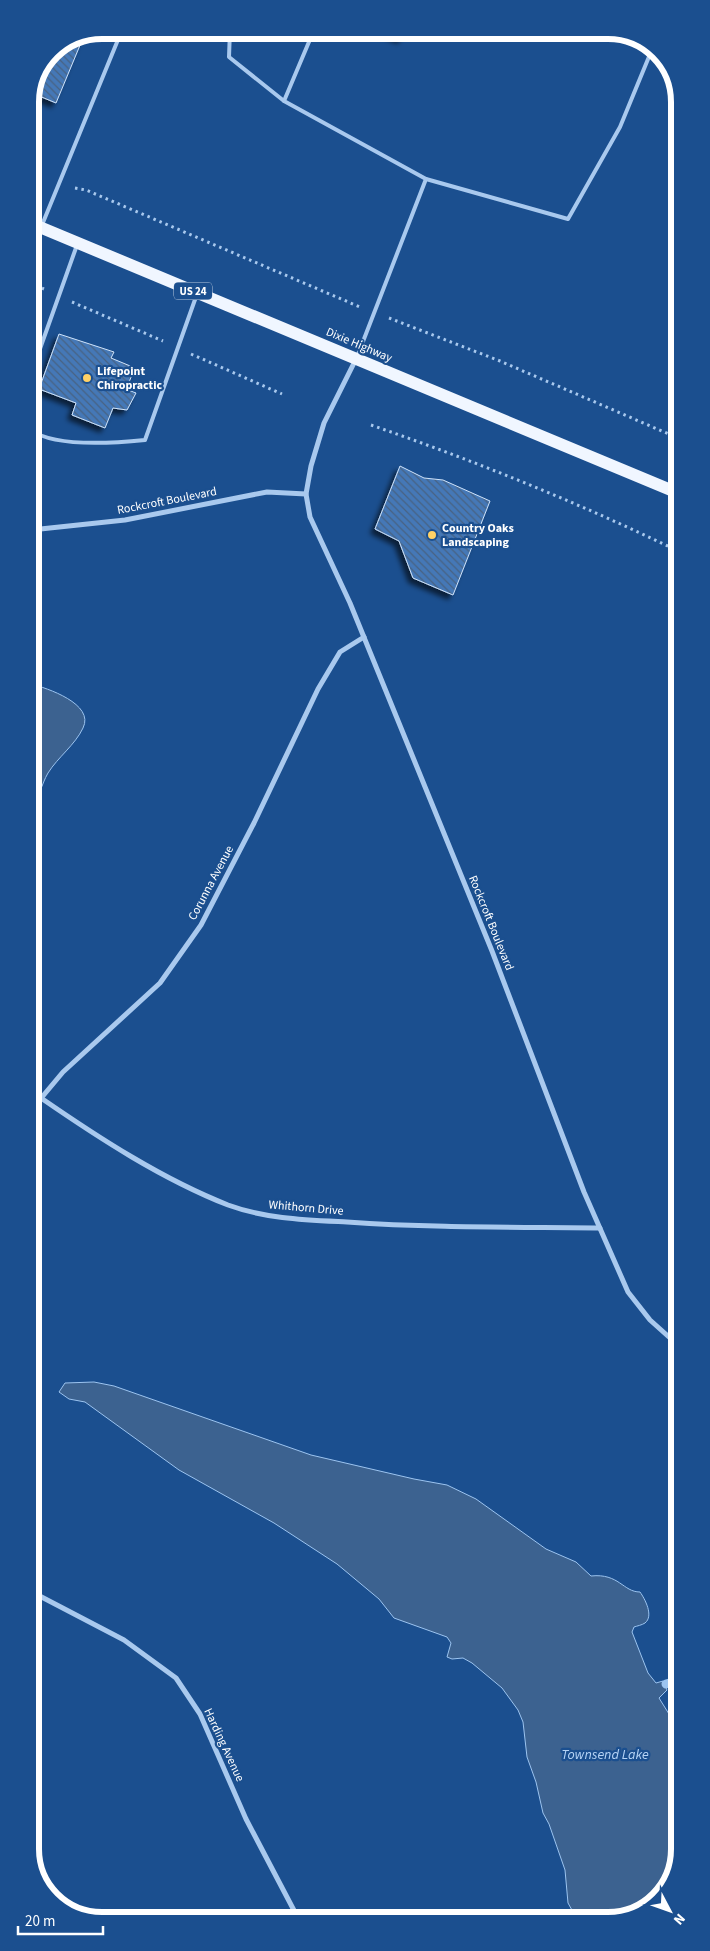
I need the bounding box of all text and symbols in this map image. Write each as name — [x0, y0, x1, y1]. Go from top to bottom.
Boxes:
road number: US 24 — [174, 282, 212, 300]
street label: Dixie Highway — [323, 323, 395, 367]
place label: Lifepoint Chiropractic — [97, 363, 163, 394]
marker: Lifepoint Chiropractic — [81, 372, 93, 384]
street label: Rockcroft Boulevard — [116, 483, 218, 519]
place label: Country Oaks Landscaping — [442, 520, 514, 551]
marker: Country Oaks Landscaping — [426, 529, 438, 541]
street label: Corunna Avenue — [184, 842, 238, 923]
street label: Rockcroft Boulevard — [464, 873, 518, 973]
street label: Whithorn Drive — [268, 1196, 344, 1220]
street label: Harding Avenue — [199, 1705, 249, 1785]
water label: Townsend Lake — [561, 1745, 649, 1765]
north arrow — [645, 1886, 695, 1936]
scale bar — [18, 1904, 102, 1936]
text: N — [668, 1909, 690, 1929]
text: 20 m — [25, 1911, 55, 1932]

